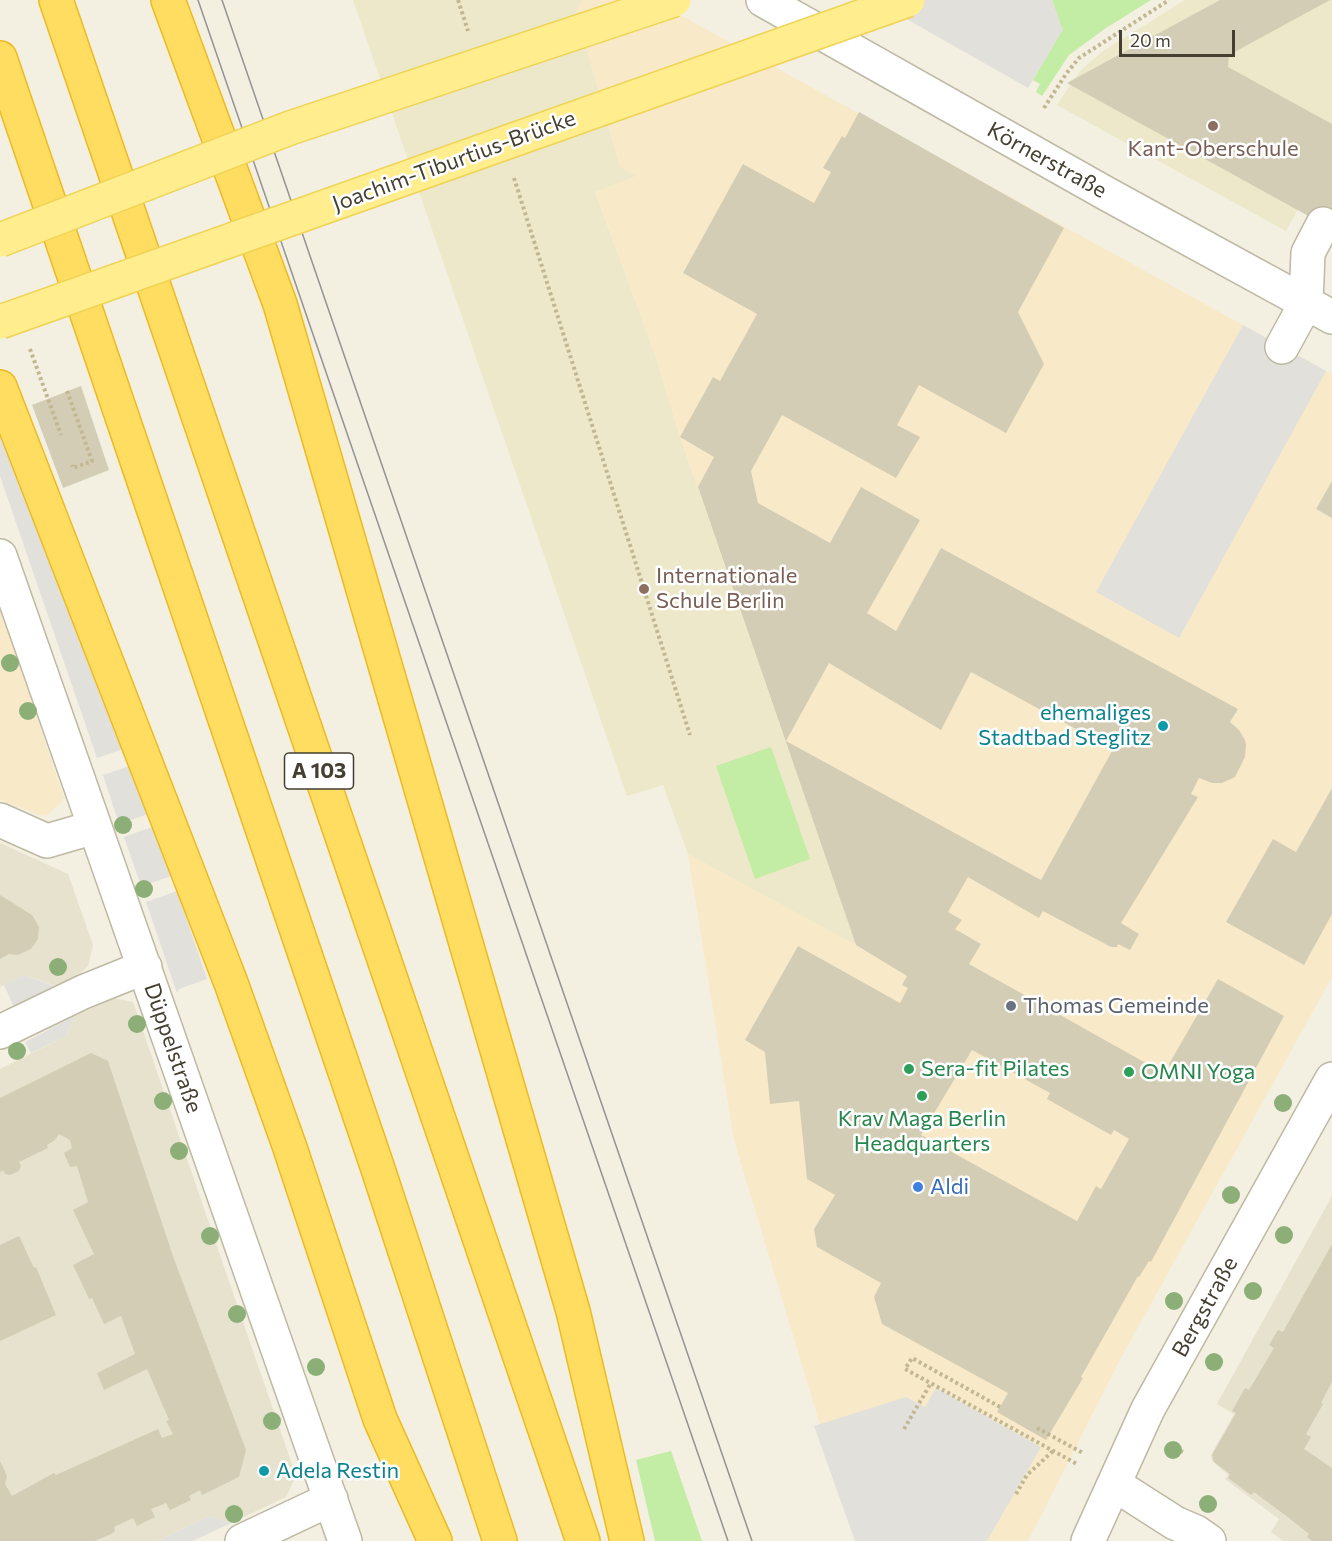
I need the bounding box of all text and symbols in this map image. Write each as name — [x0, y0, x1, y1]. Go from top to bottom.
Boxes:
scale bar — [1122, 18, 1238, 56]
text: 20 m — [1130, 29, 1171, 51]
street label: Joachim-Tiburtius-Brücke — [329, 105, 579, 217]
street label: Körnerstraße — [983, 116, 1111, 204]
marker: Kant-Oberschule — [1206, 119, 1220, 133]
place label: Kant-Oberschule — [1127, 136, 1299, 162]
place label: Internationale Schule Berlin — [656, 563, 797, 614]
marker: Internationale Schule Berlin — [637, 582, 651, 596]
place label: ehemaliges Stadtbad Steglitz — [978, 700, 1151, 752]
marker: ehemaliges Stadtbad Steglitz — [1156, 719, 1170, 733]
road number: A 103 — [284, 753, 354, 789]
street label: Düppelstraße — [138, 980, 208, 1116]
place label: Thomas Gemeinde — [1023, 993, 1209, 1019]
marker: Thomas Gemeinde — [1004, 999, 1018, 1013]
place label: Sera-fit Pilates — [921, 1056, 1069, 1082]
place label: OMNI Yoga — [1141, 1059, 1255, 1085]
marker: Sera-fit Pilates — [902, 1062, 916, 1076]
marker: OMNI Yoga — [1122, 1065, 1136, 1079]
marker: Krav Maga Berlin Headquarters — [915, 1089, 929, 1103]
place label: Krav Maga Berlin Headquarters — [838, 1106, 1006, 1158]
place label: Aldi — [930, 1174, 969, 1200]
marker: Aldi — [911, 1180, 925, 1194]
street label: Bergstraße — [1167, 1252, 1243, 1362]
place label: Adela Restin — [276, 1458, 399, 1484]
marker: Adela Restin — [257, 1464, 271, 1478]

